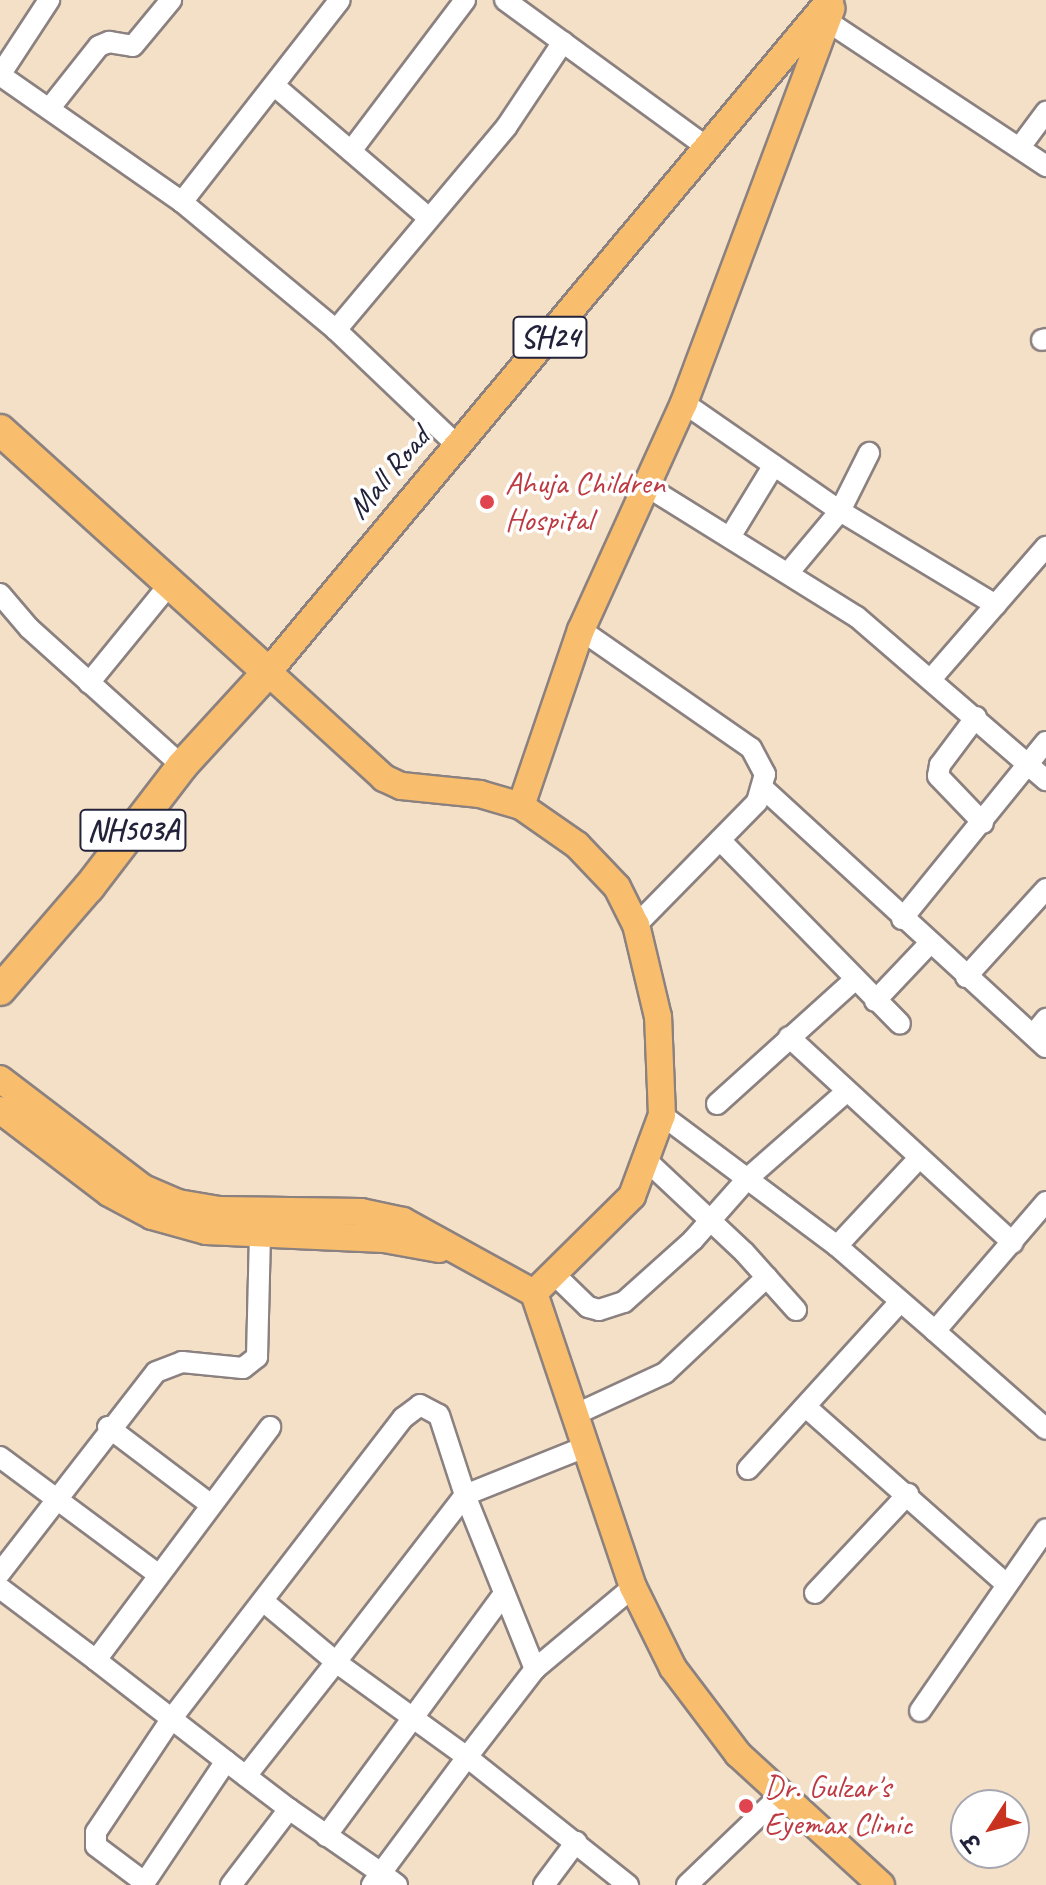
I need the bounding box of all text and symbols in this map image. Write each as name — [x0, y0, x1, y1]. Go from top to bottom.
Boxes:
road number: SH24 — [512, 311, 588, 363]
street label: Mall Road — [339, 419, 439, 527]
place label: Ahuja Children Hospital — [505, 465, 665, 540]
marker: Ahuja Children Hospital — [476, 491, 498, 513]
road number: NH503A — [79, 804, 187, 856]
place label: Dr. Gulzar's Eyemax Clinic — [764, 1769, 912, 1844]
north arrow — [950, 1789, 1030, 1869]
marker: Dr. Gulzar's Eyemax Clinic — [735, 1795, 757, 1817]
text: उ — [957, 1828, 988, 1856]

